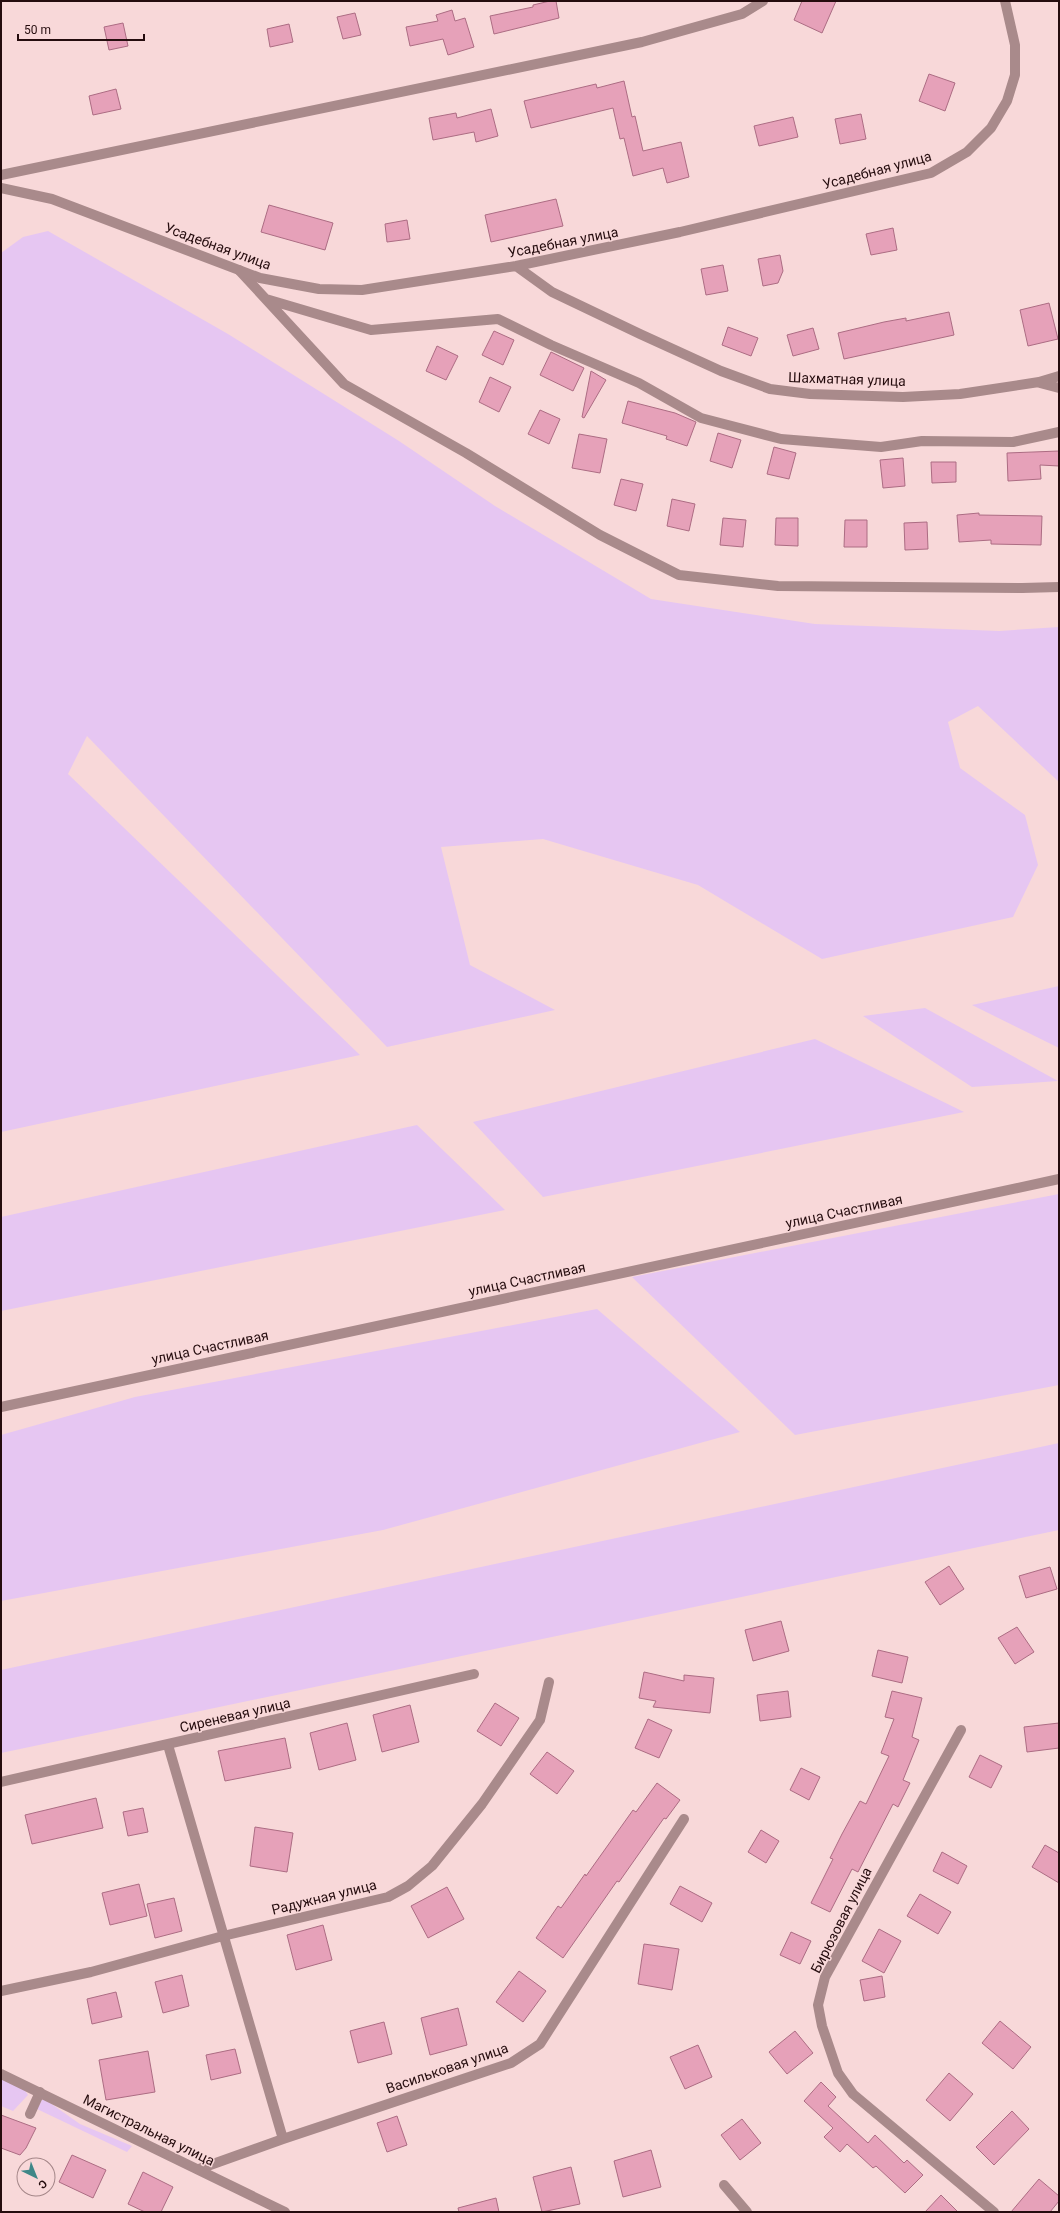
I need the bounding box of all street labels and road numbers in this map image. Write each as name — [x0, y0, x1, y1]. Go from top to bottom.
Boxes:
street label: Усадебная улица — [821, 148, 933, 192]
street label: Усадебная улица — [163, 219, 273, 273]
street label: Усадебная улица — [506, 223, 620, 261]
street label: Шахматная улица — [788, 369, 906, 389]
street label: улица Счастливая — [784, 1191, 904, 1231]
street label: улица Счастливая — [467, 1259, 587, 1299]
street label: улица Счастливая — [150, 1327, 270, 1367]
street label: Сиреневая улица — [178, 1694, 292, 1736]
street label: Бирюзовая улица — [807, 1864, 875, 1976]
street label: Радужная улица — [270, 1876, 378, 1918]
street label: Васильковая улица — [384, 2040, 510, 2096]
street label: Магистральная улица — [81, 2091, 217, 2169]

